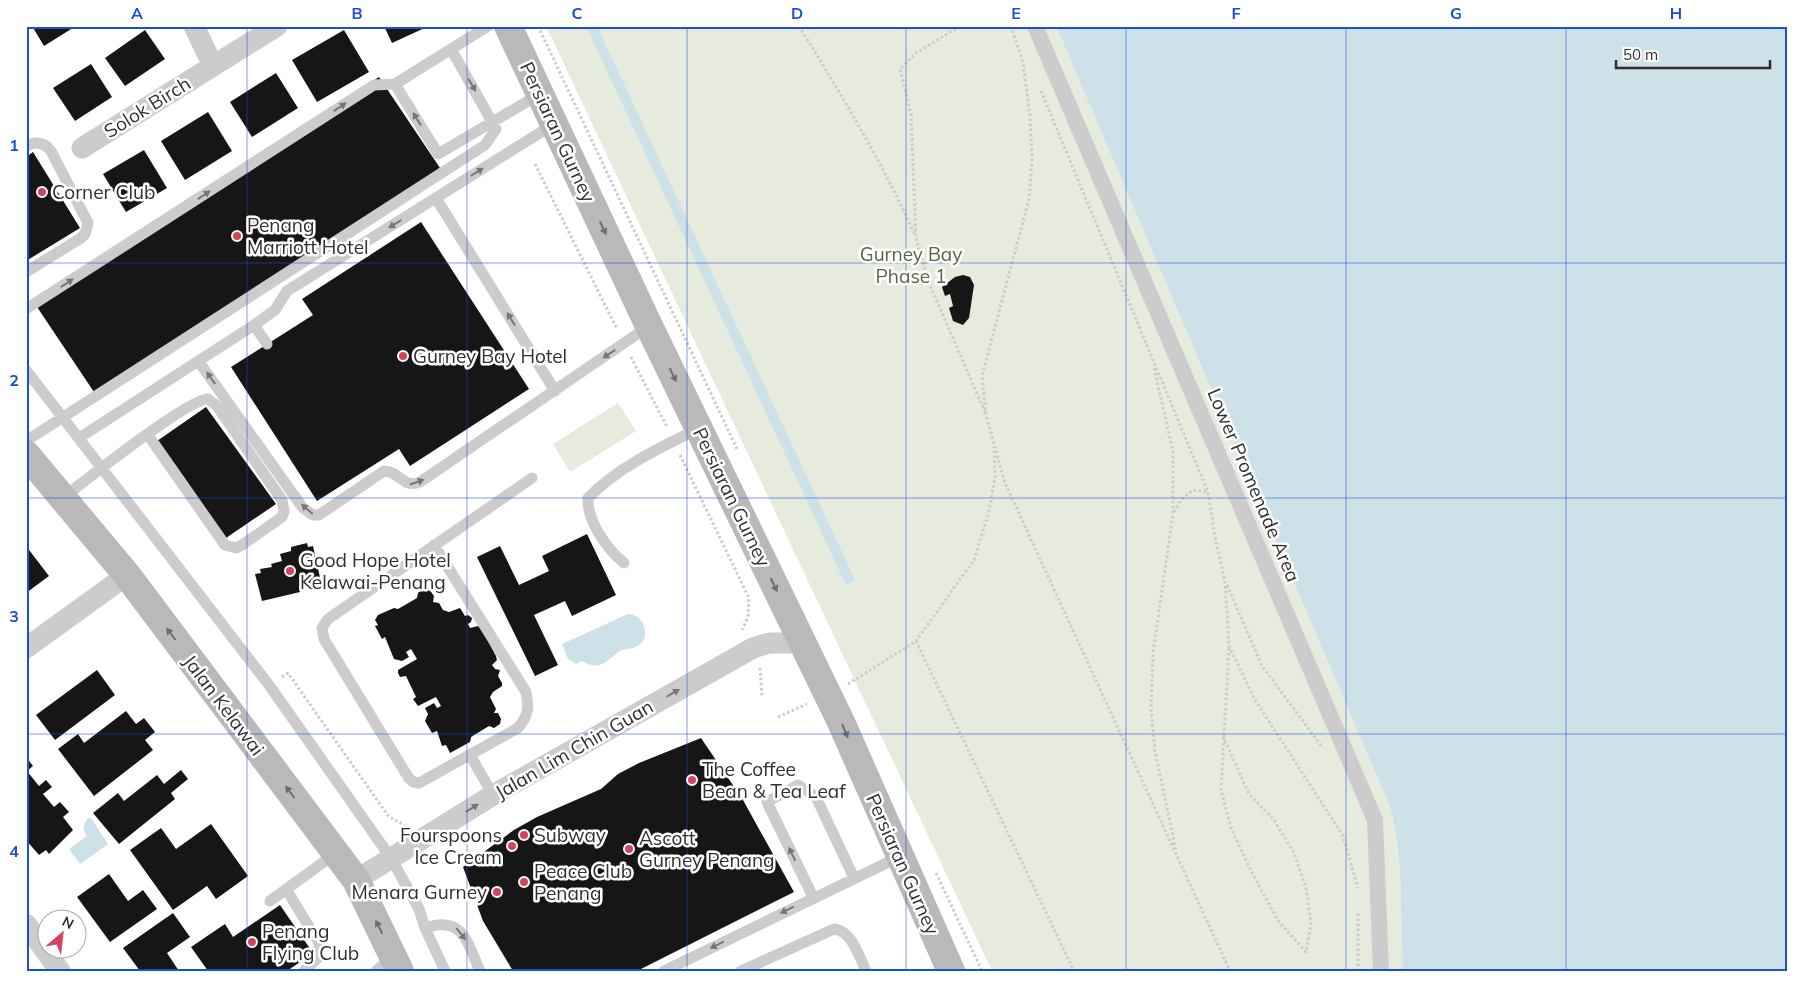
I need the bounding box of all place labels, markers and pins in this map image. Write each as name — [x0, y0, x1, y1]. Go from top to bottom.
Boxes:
place label: Corner Club — [52, 180, 155, 204]
marker: Corner Club — [36, 186, 48, 198]
place label: Penang Marriott Hotel — [247, 213, 369, 259]
marker: Penang Marriott Hotel — [231, 230, 243, 242]
place label: Gurney Bay Hotel — [413, 344, 567, 368]
marker: Gurney Bay Hotel — [397, 350, 409, 362]
place label: Good Hope Hotel Kelawai-Penang — [300, 548, 451, 594]
marker: Good Hope Hotel Kelawai-Penang — [284, 565, 296, 577]
place label: The Coffee Bean & Tea Leaf — [702, 757, 846, 803]
marker: The Coffee Bean & Tea Leaf — [686, 774, 698, 786]
place label: Fourspoons Ice Cream — [400, 823, 502, 869]
place label: Subway — [534, 823, 606, 847]
place label: Ascott Gurney Penang — [639, 826, 775, 872]
marker: Subway — [518, 829, 530, 841]
marker: Fourspoons Ice Cream — [506, 840, 518, 852]
marker: Ascott Gurney Penang — [623, 843, 635, 855]
place label: Peace Club Penang — [534, 859, 632, 905]
marker: Peace Club Penang — [518, 876, 530, 888]
place label: Menara Gurney — [351, 880, 487, 904]
marker: Menara Gurney — [491, 886, 503, 898]
place label: Penang Flying Club — [262, 919, 359, 965]
marker: Penang Flying Club — [246, 936, 258, 948]

